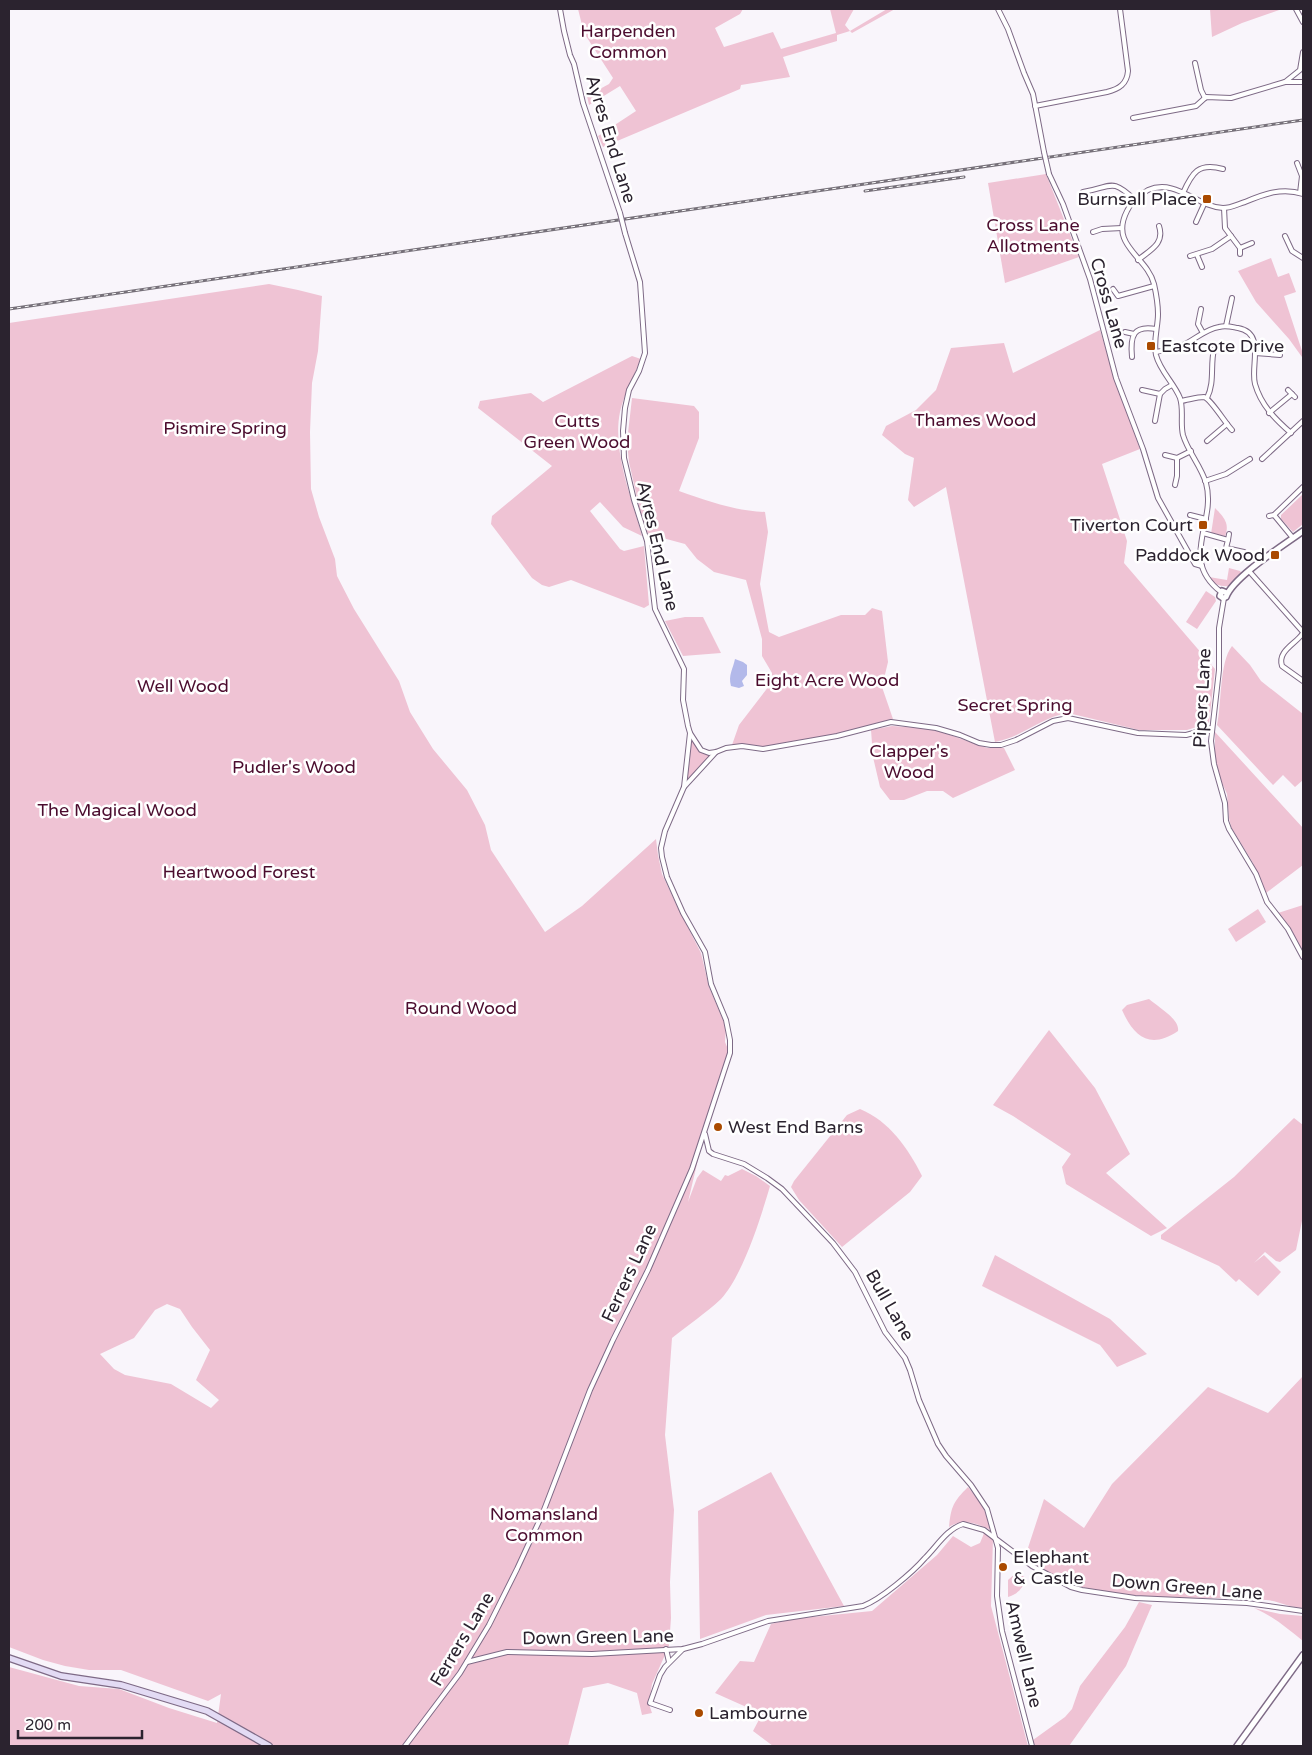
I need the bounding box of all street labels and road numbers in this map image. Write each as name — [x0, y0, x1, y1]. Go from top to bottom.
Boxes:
street label: Ayres End Lane — [581, 72, 641, 206]
street label: Cross Lane — [1086, 255, 1132, 351]
street label: Ayres End Lane — [632, 479, 684, 613]
street label: Pipers Lane — [1188, 648, 1216, 748]
street label: Ferrers Lane — [597, 1220, 661, 1326]
street label: Bull Lane — [861, 1265, 919, 1345]
street label: Down Green Lane — [1110, 1569, 1264, 1605]
street label: Ferrers Lane — [425, 1588, 499, 1690]
street label: Amwell Lane — [1001, 1598, 1047, 1710]
street label: Down Green Lane — [522, 1625, 674, 1649]

